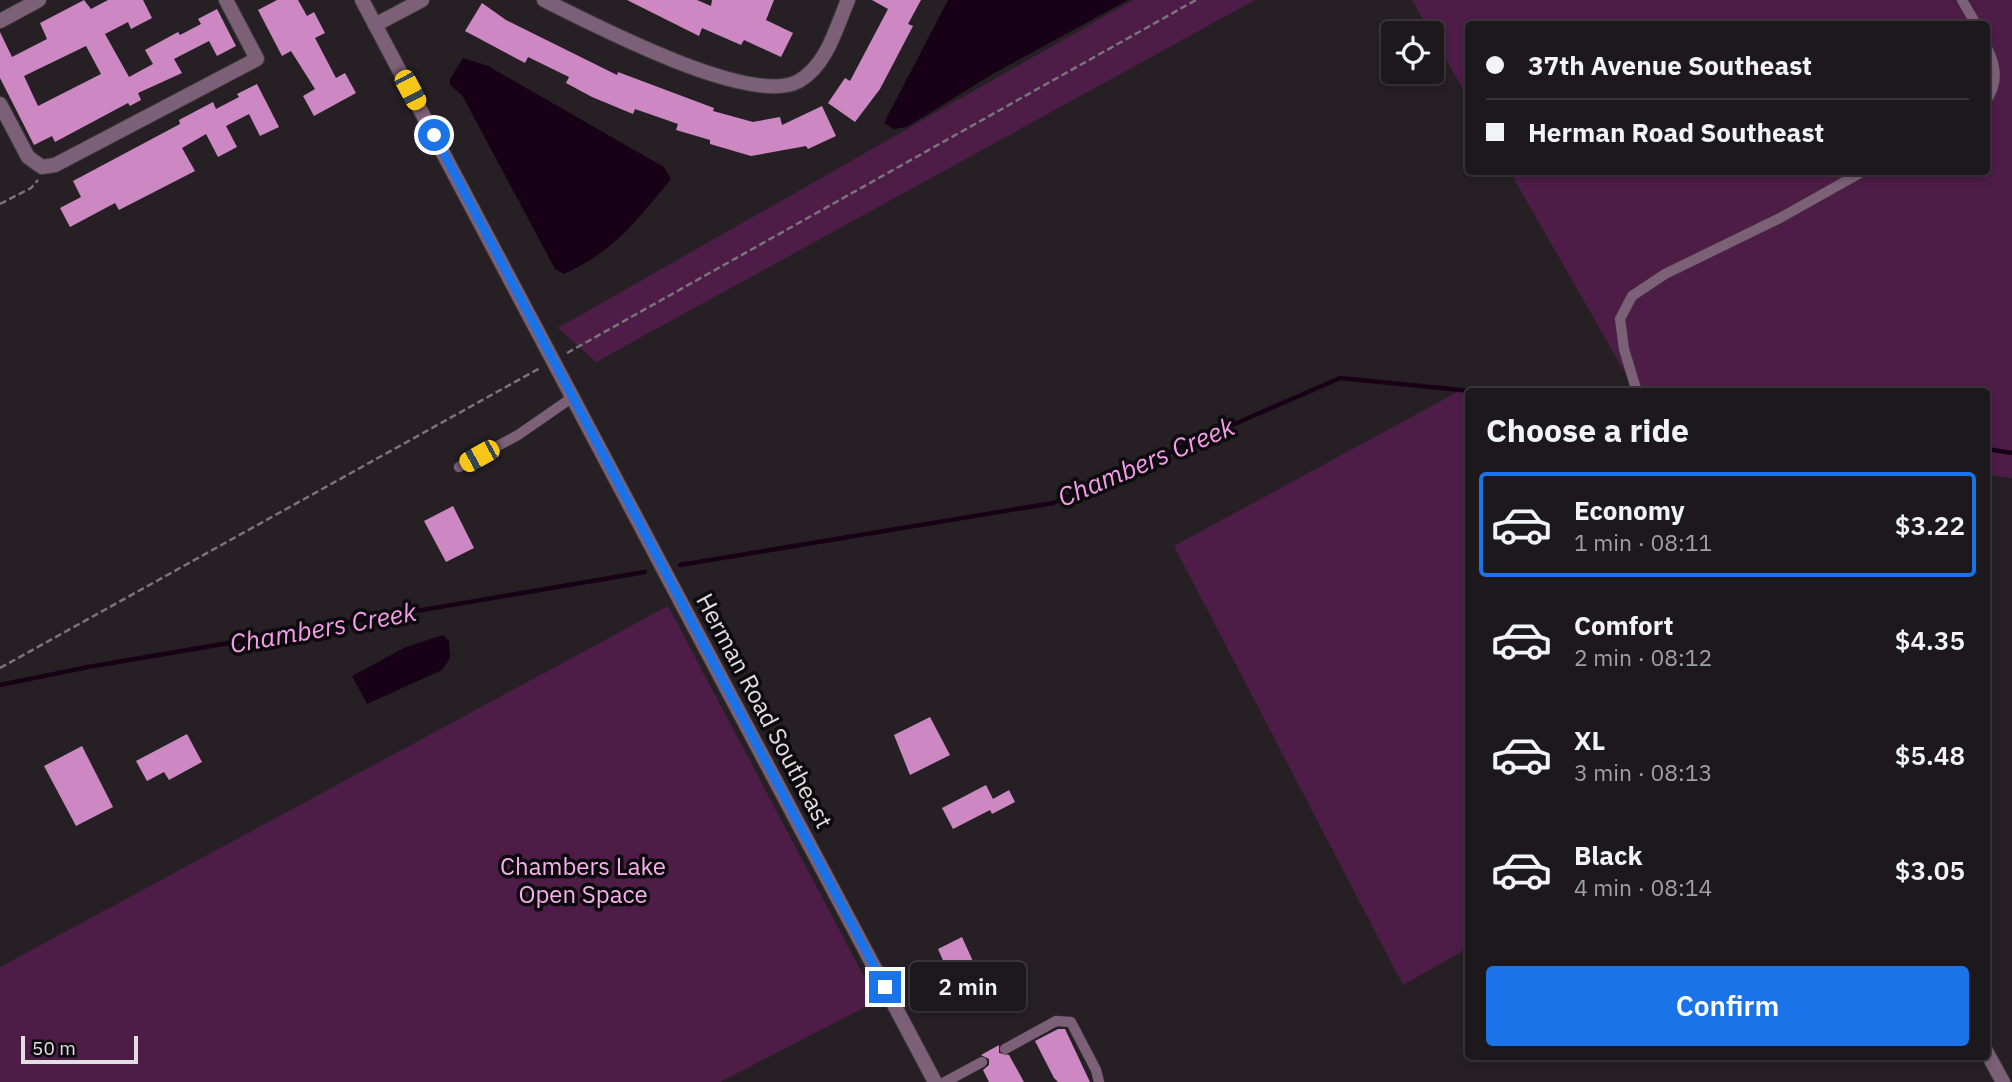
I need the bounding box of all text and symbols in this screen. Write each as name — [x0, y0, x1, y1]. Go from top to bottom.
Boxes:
map controls — [1381, 21, 1444, 84]
button: locate — [1381, 21, 1444, 84]
text: 37th Avenue Southeast — [1528, 48, 1812, 82]
car — [391, 67, 430, 113]
text: Herman Road Southeast — [1528, 115, 1824, 149]
route start — [418, 119, 450, 151]
water label: Chambers Creek — [1052, 408, 1240, 514]
text: Choose a ride — [1486, 409, 1689, 451]
car — [456, 437, 503, 475]
icon: car — [1490, 493, 1553, 556]
text: Economy — [1574, 493, 1685, 527]
text: $3.22 — [1895, 508, 1965, 542]
text: 1 min · 08:11 — [1574, 527, 1712, 557]
street label: Herman Road Southeast — [689, 587, 840, 834]
water label: Chambers Creek — [227, 594, 419, 660]
icon: car — [1490, 608, 1553, 671]
text: Comfort — [1574, 608, 1673, 642]
text: $4.35 — [1895, 623, 1965, 657]
text: 2 min · 08:12 — [1574, 642, 1712, 672]
icon: car — [1490, 723, 1553, 786]
text: XL — [1574, 723, 1605, 757]
text: $5.48 — [1895, 738, 1965, 772]
text: 3 min · 08:13 — [1574, 757, 1712, 787]
icon: car — [1490, 838, 1553, 901]
text: Black — [1574, 838, 1642, 872]
park label: Chambers Lake Open Space — [500, 850, 666, 910]
text: $3.05 — [1895, 853, 1965, 887]
text: 4 min · 08:14 — [1574, 872, 1712, 902]
callout: 2 min — [910, 962, 1025, 1012]
button: Confirm — [1486, 966, 1969, 1046]
route end — [869, 971, 901, 1003]
text: 2 min — [938, 971, 998, 1001]
scale bar — [21, 1033, 138, 1065]
text: 50 m — [32, 1036, 76, 1060]

